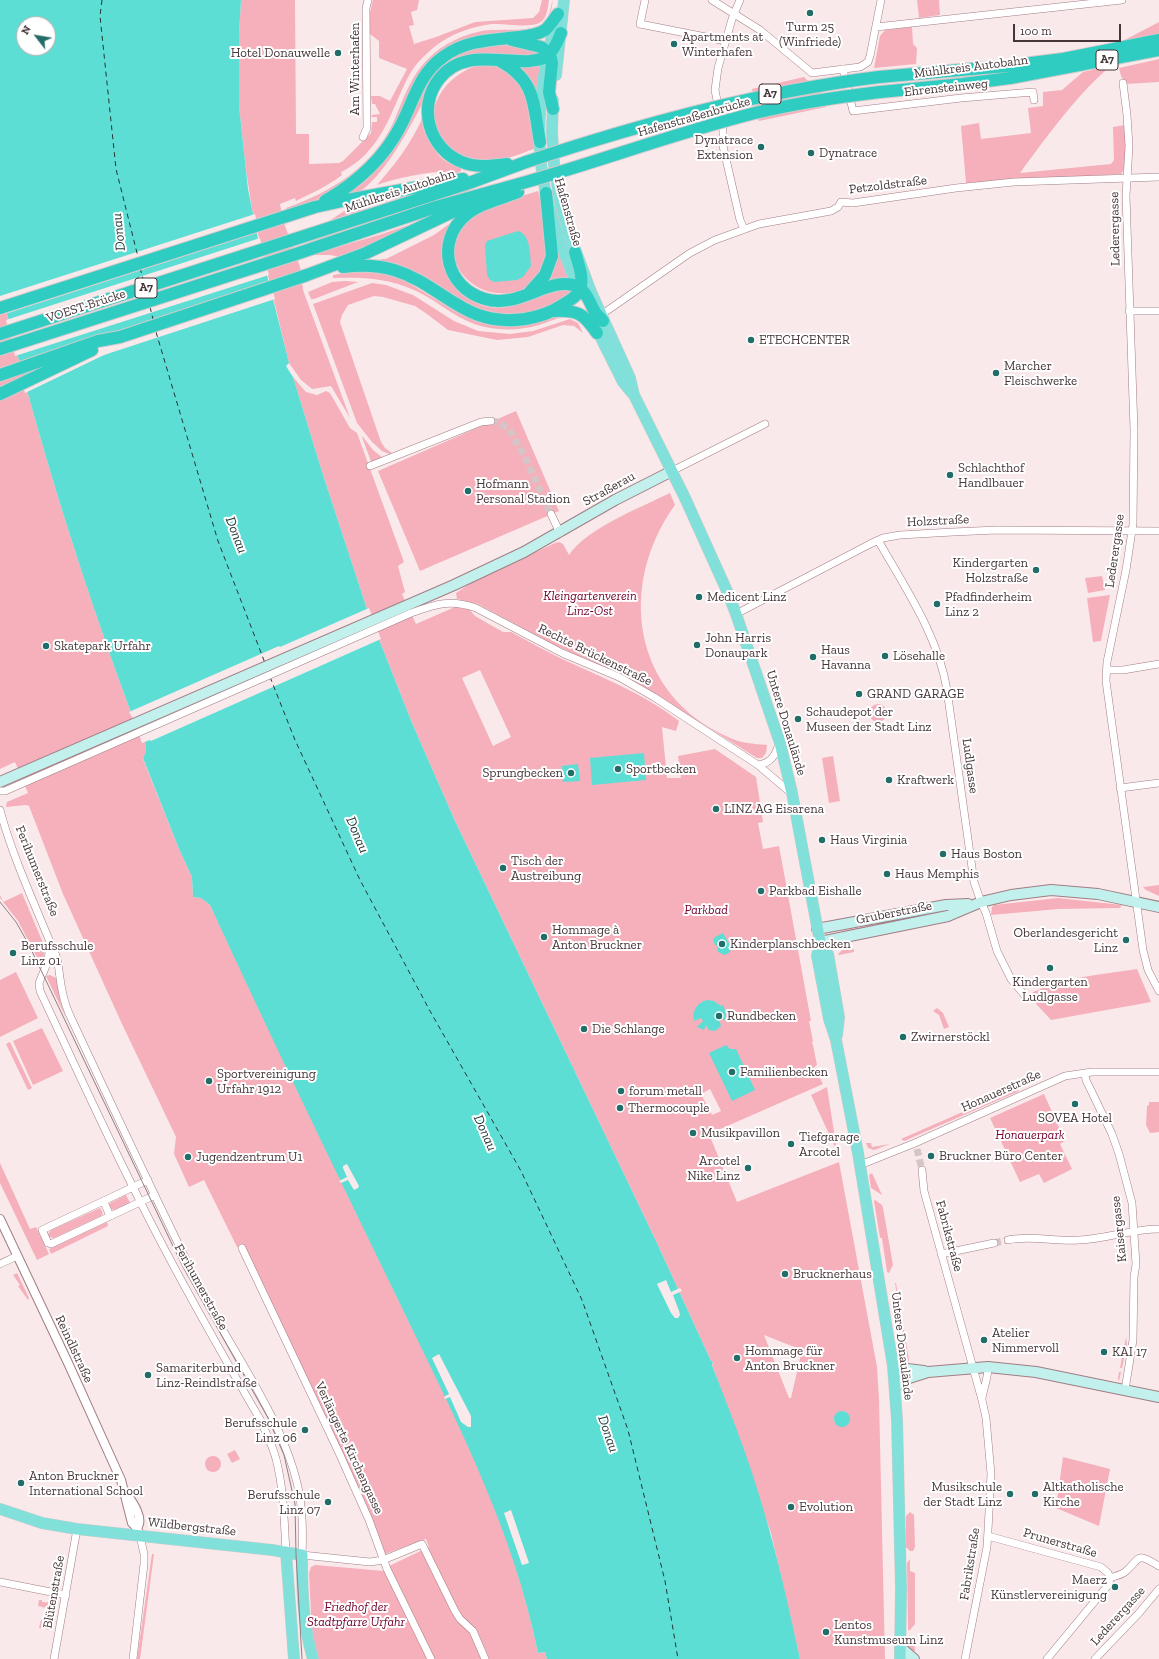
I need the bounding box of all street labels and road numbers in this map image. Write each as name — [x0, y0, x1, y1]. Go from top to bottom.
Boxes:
street label: Am Winterhafen — [347, 22, 363, 116]
road number: A7 — [1096, 50, 1118, 70]
street label: Mühlkreis Autobahn — [913, 52, 1029, 82]
street label: Ehrensteinweg — [903, 76, 989, 100]
road number: A7 — [759, 84, 781, 104]
street label: Hafenstraßenbrücke — [636, 93, 752, 141]
street label: Mühlkreis Autobahn — [343, 166, 457, 216]
street label: Petzoldstraße — [848, 172, 928, 198]
street label: Hafenstraße — [551, 176, 585, 248]
street label: Lederergasse — [1107, 192, 1123, 266]
road number: A7 — [135, 278, 157, 298]
street label: VOEST-Brücke — [44, 286, 128, 326]
street label: Straßerau — [580, 468, 638, 510]
street label: Holzstraße — [906, 512, 970, 530]
street label: Lederergasse — [1102, 513, 1128, 589]
street label: Rechte Brückenstraße — [536, 621, 654, 689]
street label: Untere Donaulände — [763, 668, 809, 778]
street label: Ludlgasse — [958, 737, 982, 795]
street label: Ferihumerstraße — [12, 823, 62, 919]
street label: Gruberstraße — [855, 898, 933, 928]
street label: Honauerstraße — [959, 1066, 1043, 1116]
street label: Kaisergasse — [1108, 1195, 1130, 1263]
street label: Fabrikstraße — [932, 1199, 966, 1273]
street label: Ferihumerstraße — [171, 1241, 231, 1333]
street label: Untere Donaulände — [888, 1291, 916, 1401]
street label: Reindlstraße — [52, 1313, 96, 1385]
street label: Verlängerte Kirchengasse — [312, 1379, 386, 1517]
street label: Wildbergstraße — [147, 1515, 237, 1539]
street label: Prunerstraße — [1021, 1525, 1099, 1561]
street label: Fabrikstraße — [957, 1527, 983, 1601]
street label: Blütenstraße — [40, 1554, 68, 1630]
street label: Lederergasse — [1087, 1583, 1149, 1649]

